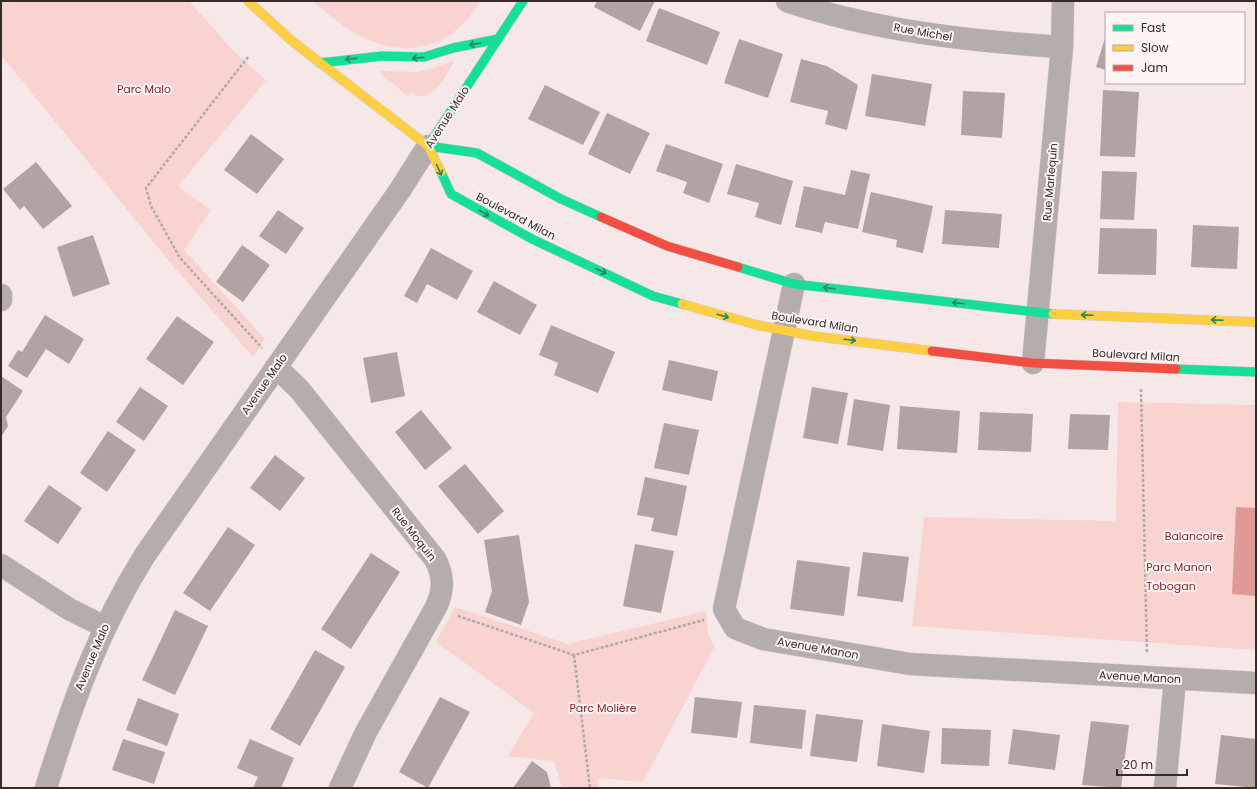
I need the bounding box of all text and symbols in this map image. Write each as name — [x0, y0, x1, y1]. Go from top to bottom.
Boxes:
legend — [1105, 12, 1245, 84]
street label: Rue Michel — [893, 19, 953, 45]
text: Fast — [1141, 19, 1166, 36]
text: Slow — [1141, 39, 1169, 56]
one-way arrow — [469, 40, 482, 48]
one-way arrow — [412, 54, 425, 61]
one-way arrow — [345, 56, 358, 63]
text: Jam — [1141, 59, 1168, 76]
park label: Parc Malo — [117, 81, 171, 97]
street label: Avenue Malo — [421, 83, 473, 151]
street label: Rue Marlequin — [1039, 142, 1061, 222]
one-way arrow — [436, 163, 443, 175]
street label: Boulevard Milan — [473, 188, 559, 244]
one-way arrow — [478, 210, 490, 218]
one-way arrow — [594, 268, 606, 275]
one-way arrow — [823, 284, 836, 292]
one-way arrow — [952, 300, 965, 307]
street label: Boulevard Milan — [770, 307, 860, 337]
one-way arrow — [1081, 311, 1094, 319]
one-way arrow — [716, 312, 729, 320]
one-way arrow — [1211, 317, 1224, 324]
one-way arrow — [843, 336, 856, 344]
street label: Boulevard Milan — [1092, 345, 1180, 365]
street label: Avenue Malo — [237, 350, 291, 418]
street label: Rue Moquin — [388, 504, 440, 564]
park label: Balancoire — [1165, 528, 1224, 544]
park label: Parc Manon — [1146, 559, 1212, 575]
park label: Tobogan — [1146, 578, 1196, 594]
street label: Avenue Malo — [71, 621, 113, 693]
street label: Avenue Manon — [776, 633, 860, 663]
street label: Avenue Manon — [1098, 667, 1182, 687]
park label: Parc Molière — [569, 700, 637, 716]
scale bar — [1117, 751, 1187, 777]
text: 20 m — [1123, 756, 1153, 773]

